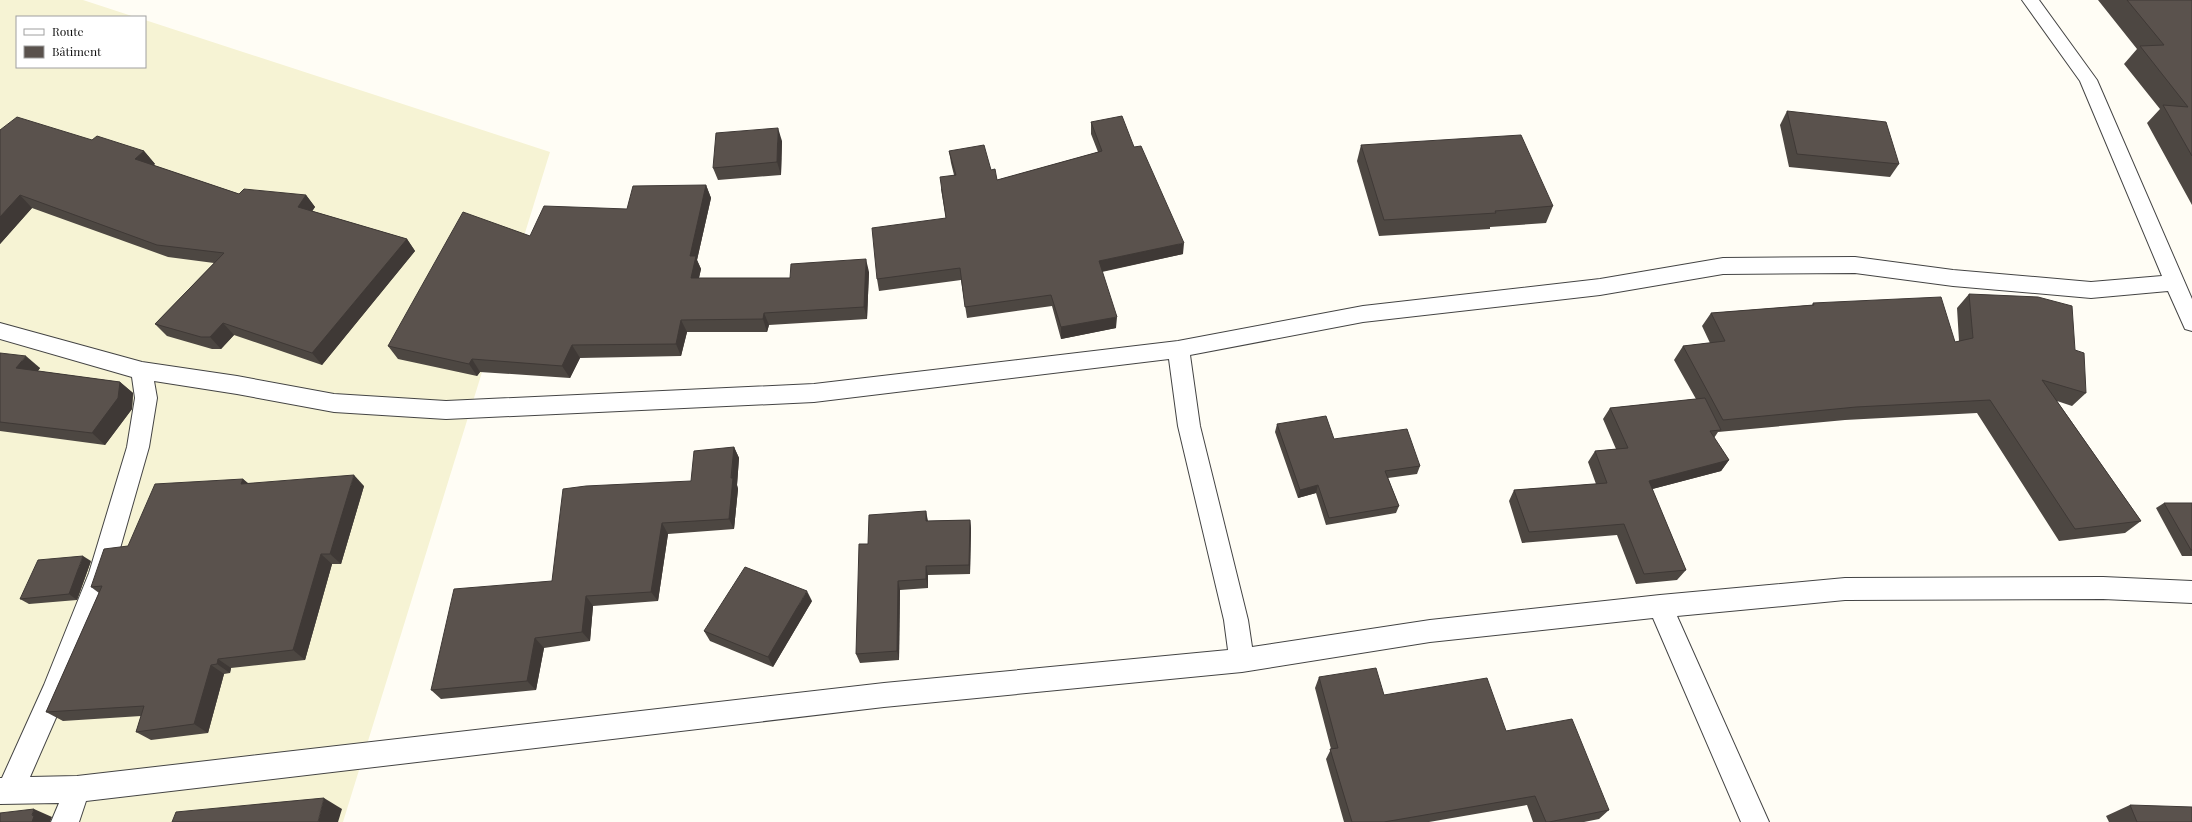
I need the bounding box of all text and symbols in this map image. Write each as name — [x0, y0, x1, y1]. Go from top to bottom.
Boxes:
legend — [16, 16, 146, 68]
text: Route — [52, 23, 84, 39]
text: Bâtiment — [52, 43, 102, 59]

